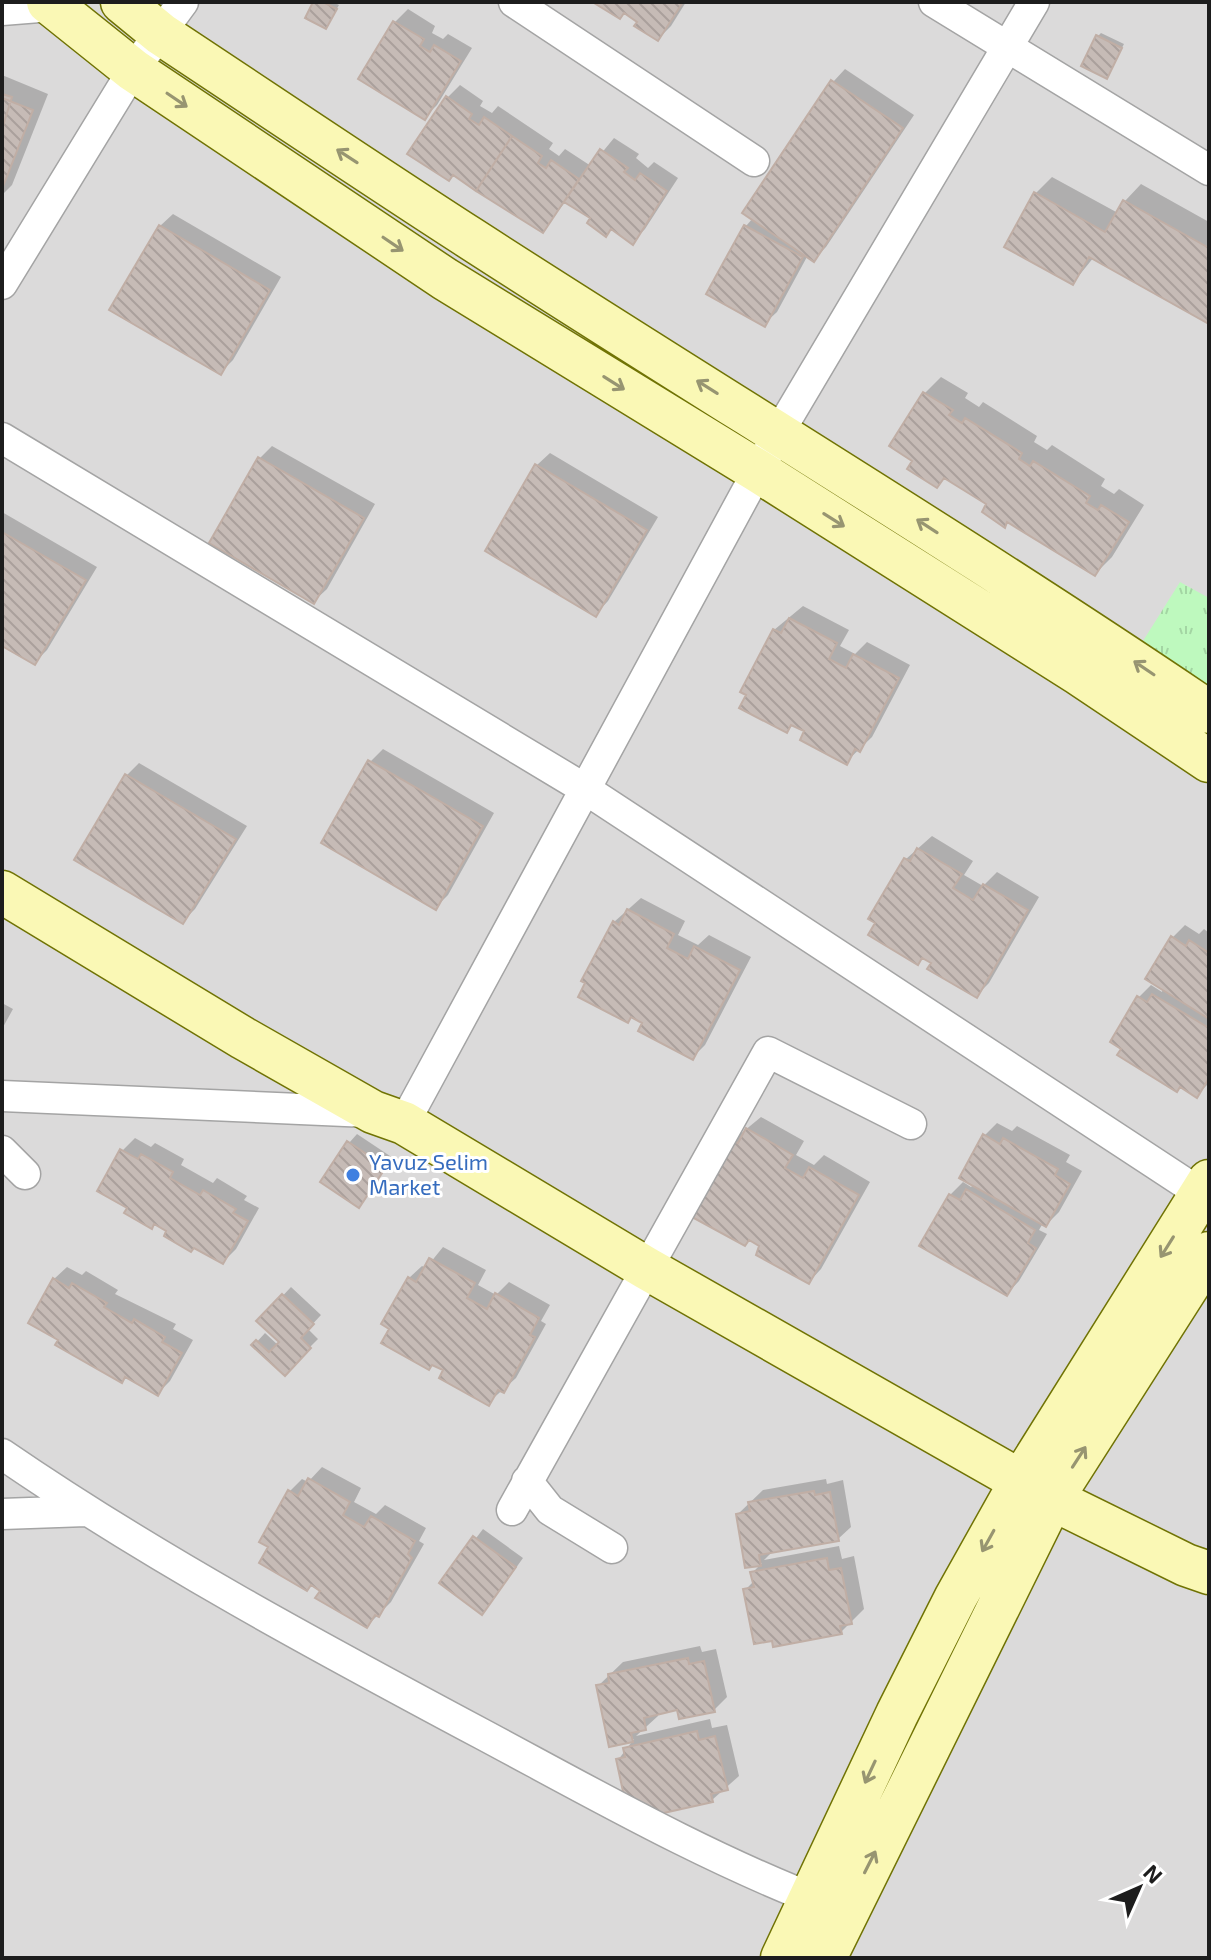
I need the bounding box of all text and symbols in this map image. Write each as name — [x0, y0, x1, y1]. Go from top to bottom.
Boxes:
one-way arrow — [166, 92, 188, 108]
one-way arrow — [336, 148, 358, 165]
one-way arrow — [382, 236, 404, 252]
one-way arrow — [602, 374, 624, 391]
one-way arrow — [697, 378, 719, 395]
one-way arrow — [823, 511, 845, 528]
one-way arrow — [916, 518, 938, 535]
one-way arrow — [1134, 660, 1156, 676]
place label: Yavuz Selim Market — [369, 1148, 488, 1199]
marker: Yavuz Selim Market — [344, 1166, 362, 1184]
one-way arrow — [1159, 1235, 1175, 1258]
one-way arrow — [1071, 1446, 1087, 1469]
one-way arrow — [980, 1528, 995, 1552]
one-way arrow — [862, 1760, 877, 1784]
north arrow — [1099, 1848, 1179, 1928]
one-way arrow — [863, 1851, 879, 1875]
text: N — [1139, 1858, 1169, 1888]

